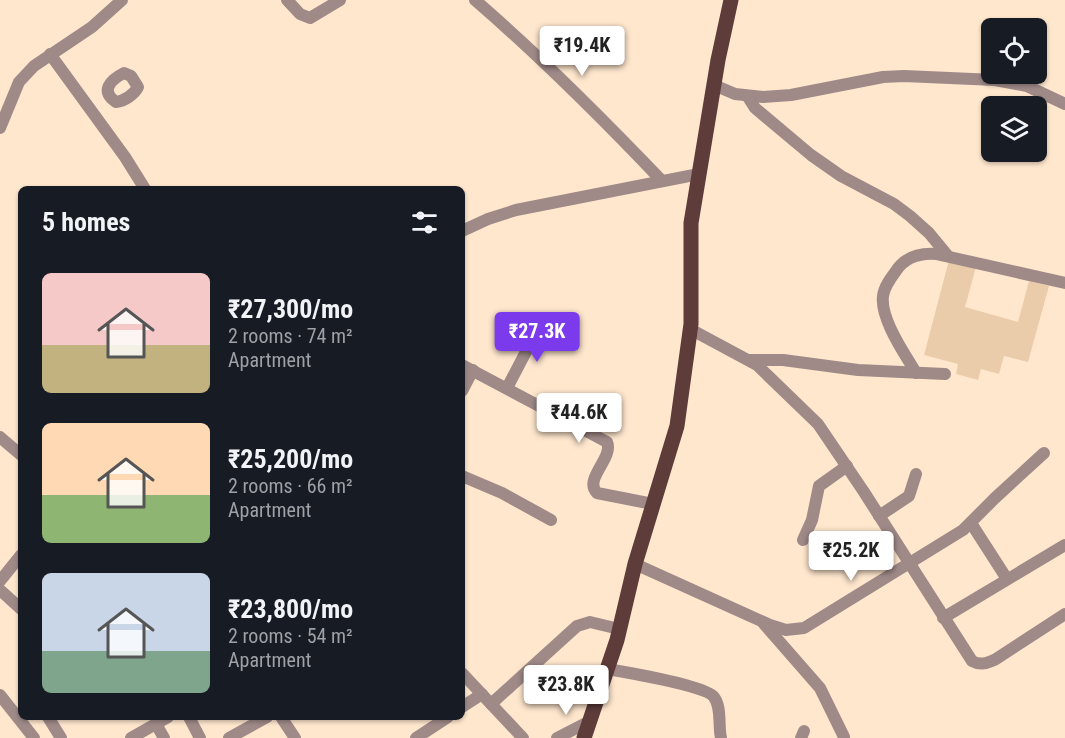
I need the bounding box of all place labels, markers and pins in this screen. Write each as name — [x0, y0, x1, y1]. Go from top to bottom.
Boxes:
pin: ₹19.4K — [533, 26, 631, 77]
pin: ₹27.3K — [488, 312, 586, 363]
pin: ₹44.6K — [530, 393, 628, 444]
pin: ₹25.2K — [802, 531, 900, 582]
pin: ₹23.8K — [517, 665, 615, 716]

